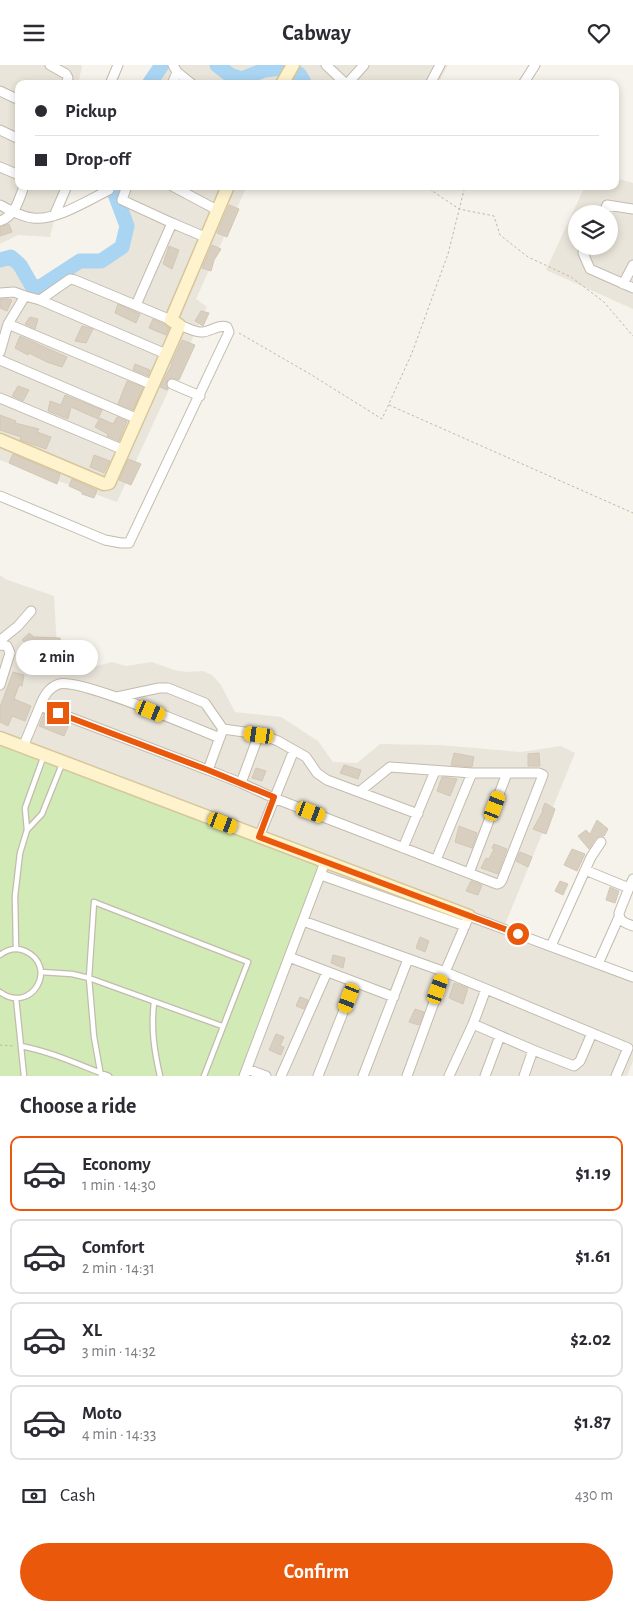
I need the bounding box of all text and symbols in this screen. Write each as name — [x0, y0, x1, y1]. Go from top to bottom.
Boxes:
icon: menu — [20, 19, 48, 47]
icon: heart — [585, 19, 613, 47]
text: Cabway — [282, 22, 351, 44]
text: Pickup — [65, 102, 117, 121]
text: Drop-off — [65, 150, 130, 169]
map controls — [568, 205, 618, 255]
button: layers — [568, 205, 618, 255]
callout: 2 min — [17, 641, 99, 675]
text: 2 min — [39, 649, 75, 665]
car — [134, 698, 167, 724]
route end — [47, 702, 69, 724]
car — [243, 725, 274, 745]
car — [482, 789, 507, 823]
car — [294, 800, 327, 824]
car — [206, 811, 239, 835]
route start — [507, 923, 529, 945]
car — [425, 972, 450, 1006]
car — [336, 981, 361, 1015]
text: Choose a ride — [20, 1095, 136, 1117]
icon: car — [22, 1151, 67, 1196]
text: Economy — [82, 1155, 151, 1174]
text: $1.19 — [575, 1164, 611, 1183]
text: 1 min · 14:30 — [82, 1177, 156, 1193]
icon: car — [22, 1234, 67, 1279]
text: Comfort — [82, 1238, 144, 1257]
text: $1.61 — [575, 1247, 611, 1266]
text: 2 min · 14:31 — [82, 1260, 155, 1276]
icon: car — [22, 1317, 67, 1362]
text: XL — [82, 1321, 102, 1340]
text: $2.02 — [570, 1330, 611, 1349]
text: 3 min · 14:32 — [82, 1343, 156, 1359]
icon: car — [22, 1400, 67, 1445]
text: Moto — [82, 1404, 122, 1423]
text: $1.87 — [574, 1413, 611, 1432]
text: 4 min · 14:33 — [82, 1426, 156, 1442]
icon: cash — [20, 1482, 48, 1510]
text: Cash — [60, 1486, 96, 1505]
text: 430 m — [575, 1487, 613, 1503]
button: Confirm — [20, 1543, 613, 1601]

